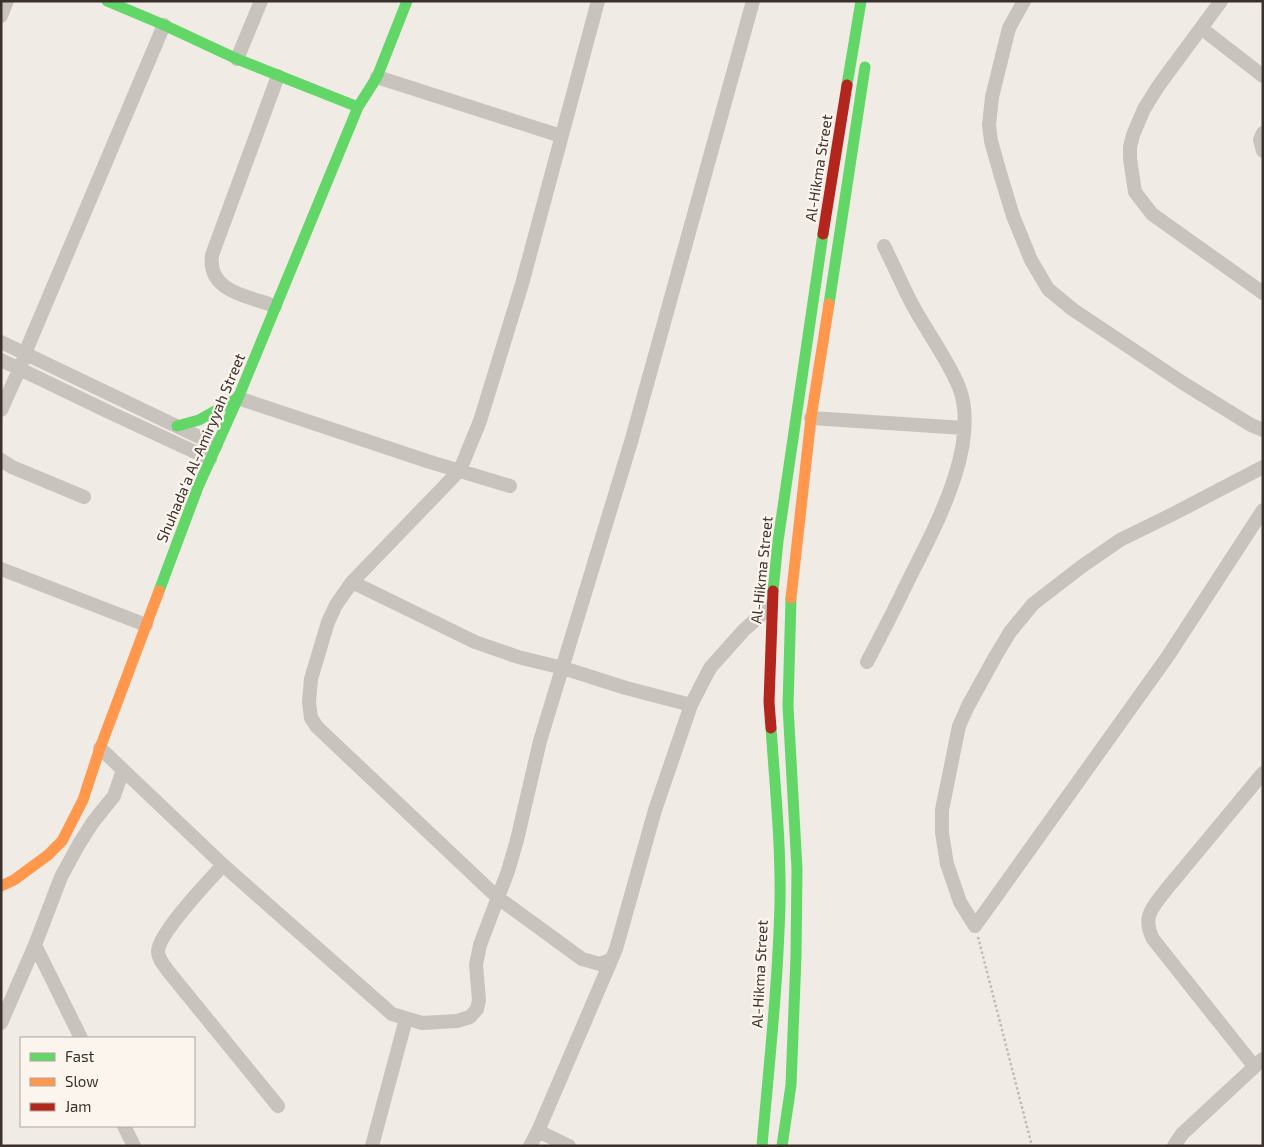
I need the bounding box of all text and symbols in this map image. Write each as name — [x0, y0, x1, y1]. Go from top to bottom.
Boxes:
street label: Al-Hikma Street — [801, 113, 835, 223]
street label: Shuhada'a Al-Amiryyah Street — [152, 350, 248, 545]
street label: Al-Hikma Street — [746, 515, 776, 625]
street label: Al-Hikma Street — [747, 919, 771, 1028]
legend — [20, 1037, 195, 1127]
text: Fast — [65, 1047, 95, 1065]
text: Slow — [65, 1072, 99, 1090]
text: Jam — [65, 1097, 91, 1115]

